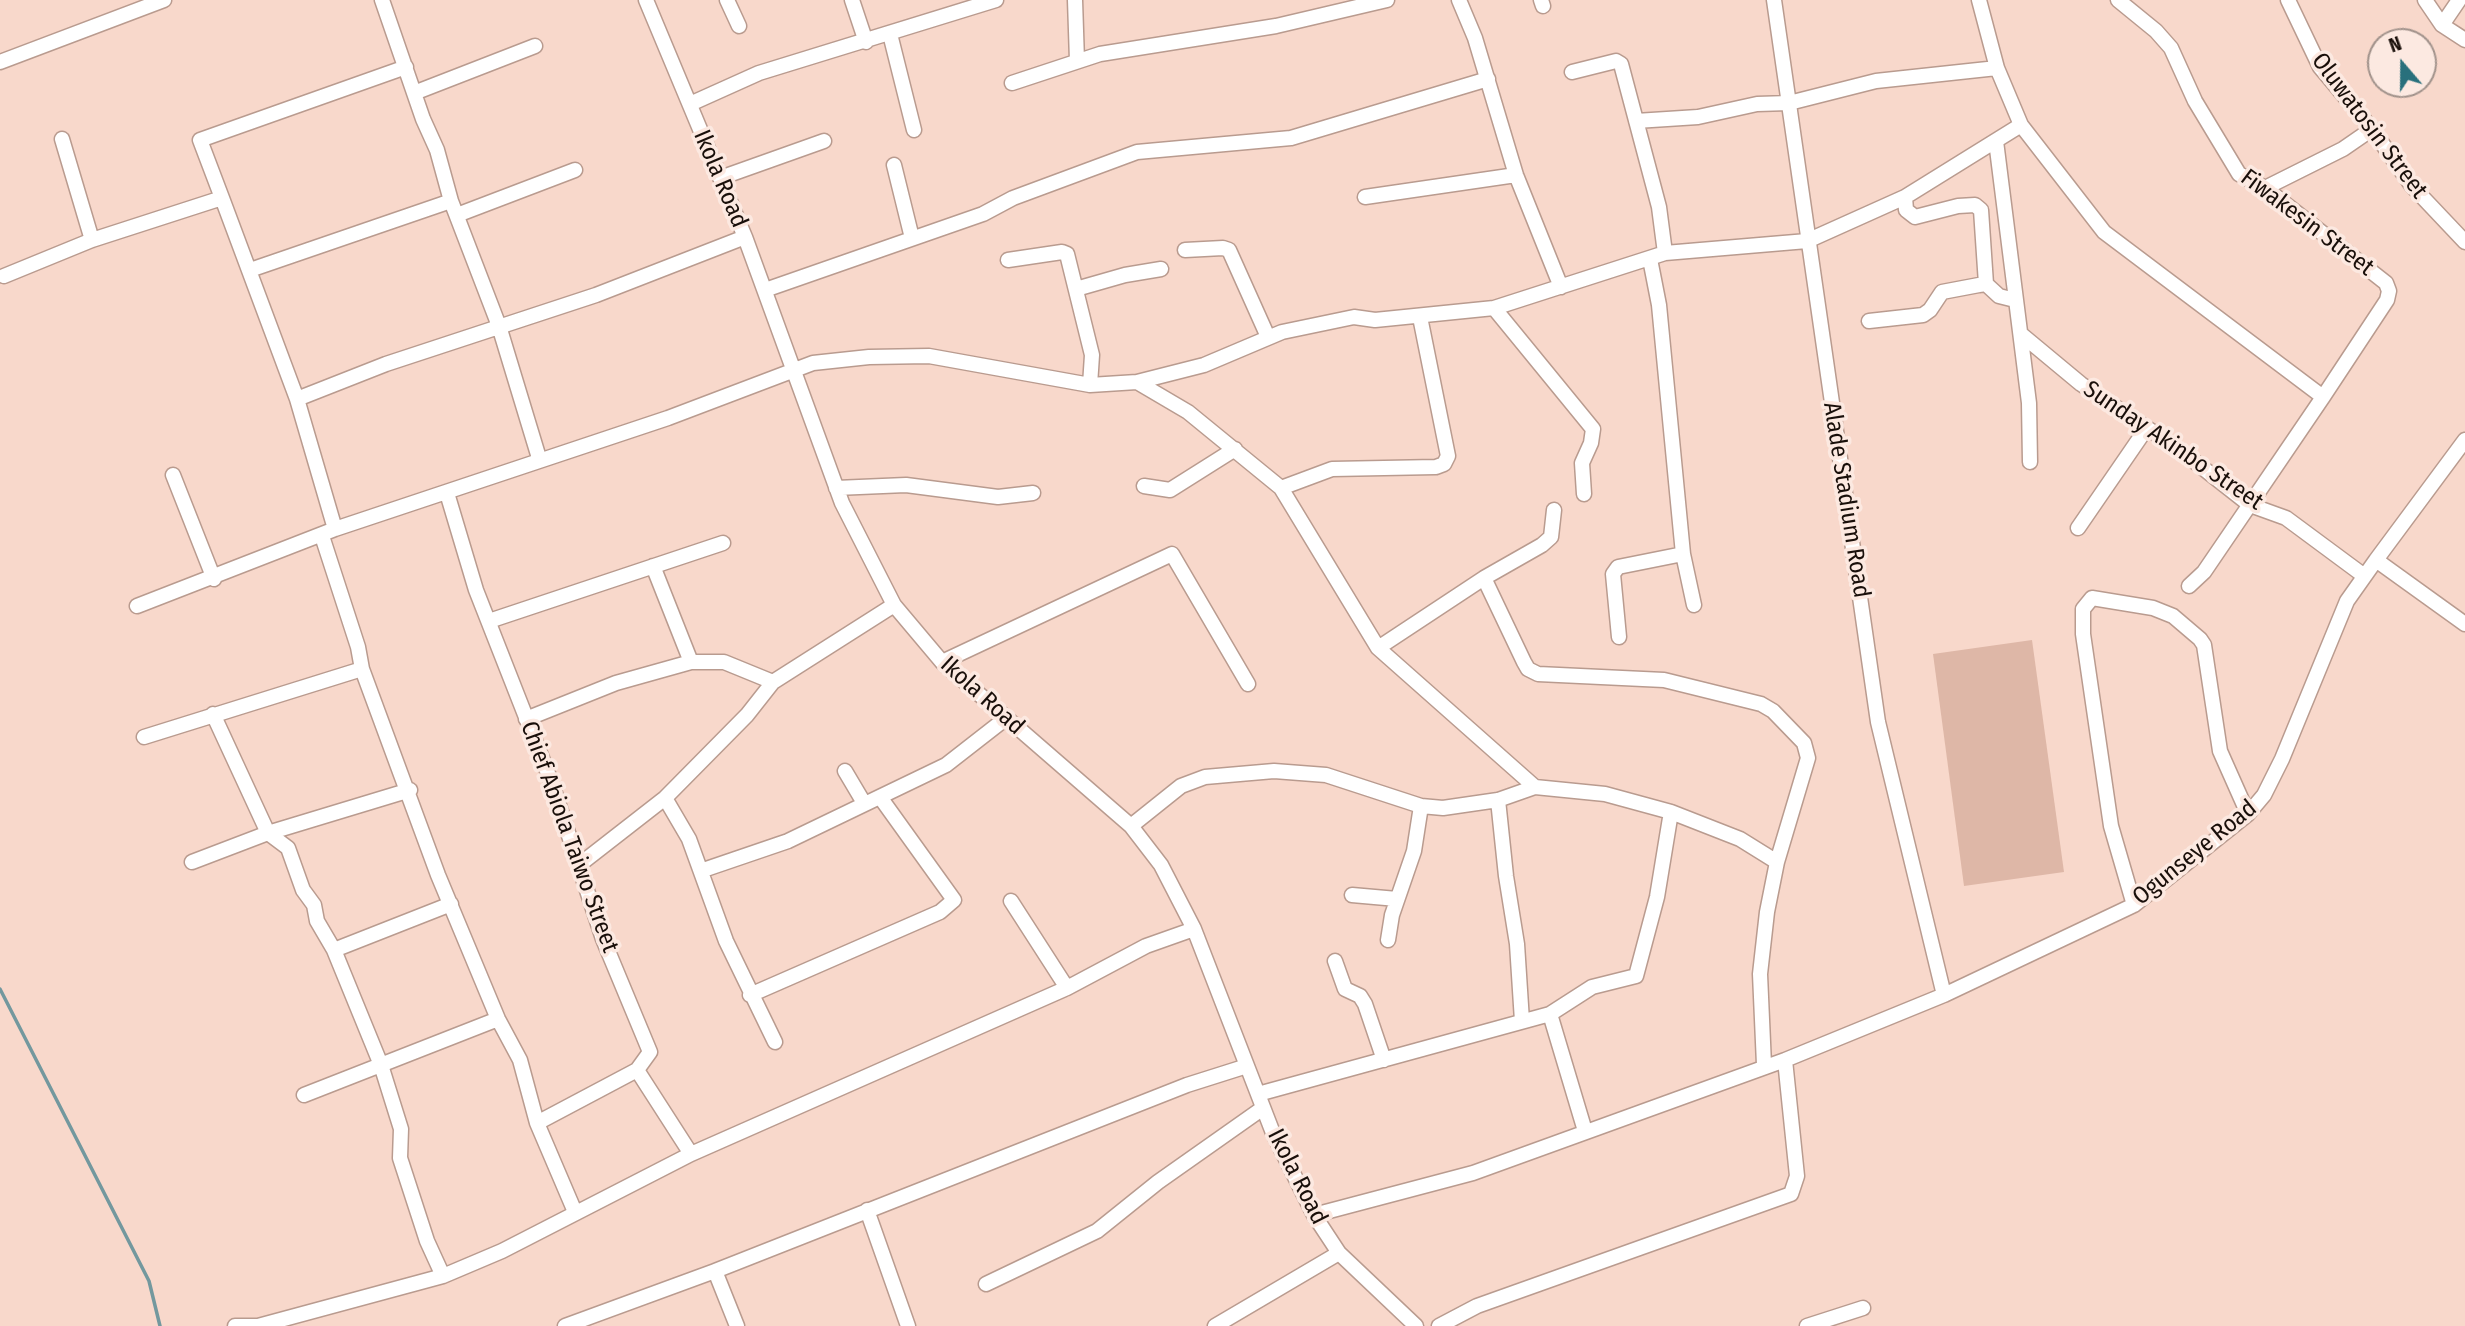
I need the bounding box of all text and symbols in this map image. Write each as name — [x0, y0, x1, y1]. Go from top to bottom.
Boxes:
north arrow — [2367, 28, 2437, 98]
text: N — [2386, 32, 2405, 57]
street label: Oluwatosin Street — [2305, 48, 2433, 204]
street label: Ikola Road — [687, 126, 753, 232]
street label: Fiwakesin Street — [2235, 164, 2379, 282]
street label: Sunday Akinbo Street — [2078, 375, 2268, 517]
street label: Alade Stadium Road — [1816, 400, 1876, 600]
street label: Ikola Road — [934, 651, 1030, 741]
street label: Chief Abiola Taiwo Street — [514, 717, 624, 957]
street label: Ogunseye Road — [2127, 794, 2263, 912]
street label: Ikola Road — [1261, 1124, 1333, 1230]

